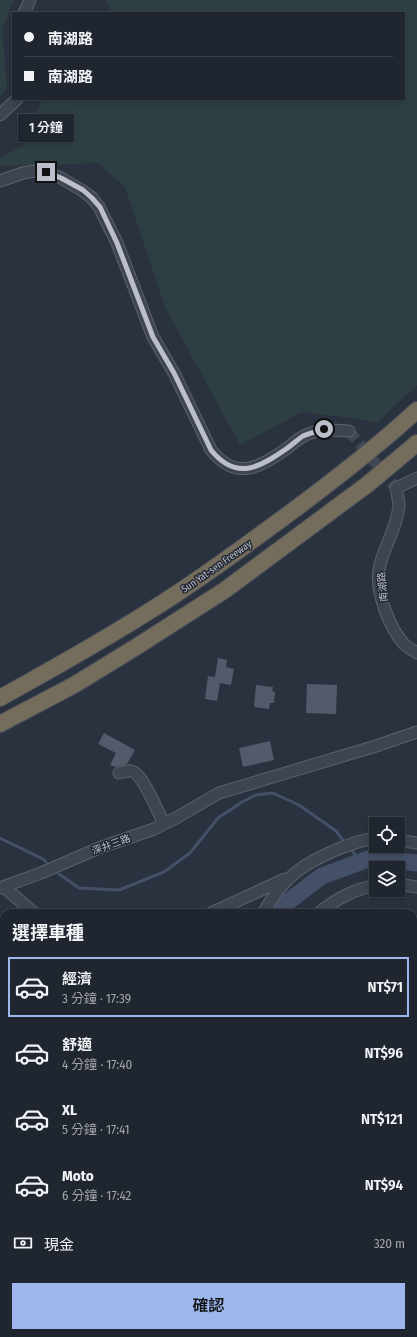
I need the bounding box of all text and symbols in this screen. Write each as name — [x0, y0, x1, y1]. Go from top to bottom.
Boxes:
text: 南湖路 — [48, 30, 93, 48]
text: 南湖路 — [48, 68, 93, 86]
callout: 1 分鐘 — [18, 114, 74, 142]
text: 1 分鐘 — [29, 120, 63, 135]
route end — [37, 163, 55, 181]
route start — [315, 420, 333, 438]
street label: Sun Yat-sen Freeway — [179, 538, 254, 596]
street label: 南湖路 — [375, 571, 391, 602]
map controls — [369, 817, 405, 897]
button: locate — [369, 817, 405, 853]
street label: 深井三路 — [90, 832, 132, 857]
button: layers — [369, 861, 405, 897]
text: 選擇車種 — [12, 922, 84, 944]
icon: car — [14, 969, 50, 1005]
text: 經濟 — [62, 970, 92, 988]
text: NT$71 — [367, 978, 403, 996]
text: 3 分鐘 · 17:39 — [62, 991, 131, 1006]
icon: car — [14, 1035, 50, 1071]
text: 舒適 — [62, 1036, 92, 1054]
text: NT$96 — [364, 1044, 403, 1062]
text: 4 分鐘 · 17:40 — [62, 1057, 132, 1072]
icon: car — [14, 1101, 50, 1137]
text: XL — [62, 1101, 77, 1119]
text: NT$121 — [361, 1110, 403, 1128]
text: 5 分鐘 · 17:41 — [62, 1122, 130, 1137]
icon: car — [14, 1167, 50, 1203]
text: Moto — [62, 1167, 94, 1185]
text: NT$94 — [365, 1176, 403, 1194]
text: 6 分鐘 · 17:42 — [62, 1188, 131, 1203]
icon: cash — [12, 1232, 34, 1254]
text: 現金 — [44, 1236, 74, 1254]
text: 320 m — [374, 1236, 405, 1251]
button: 確認 — [12, 1283, 405, 1329]

